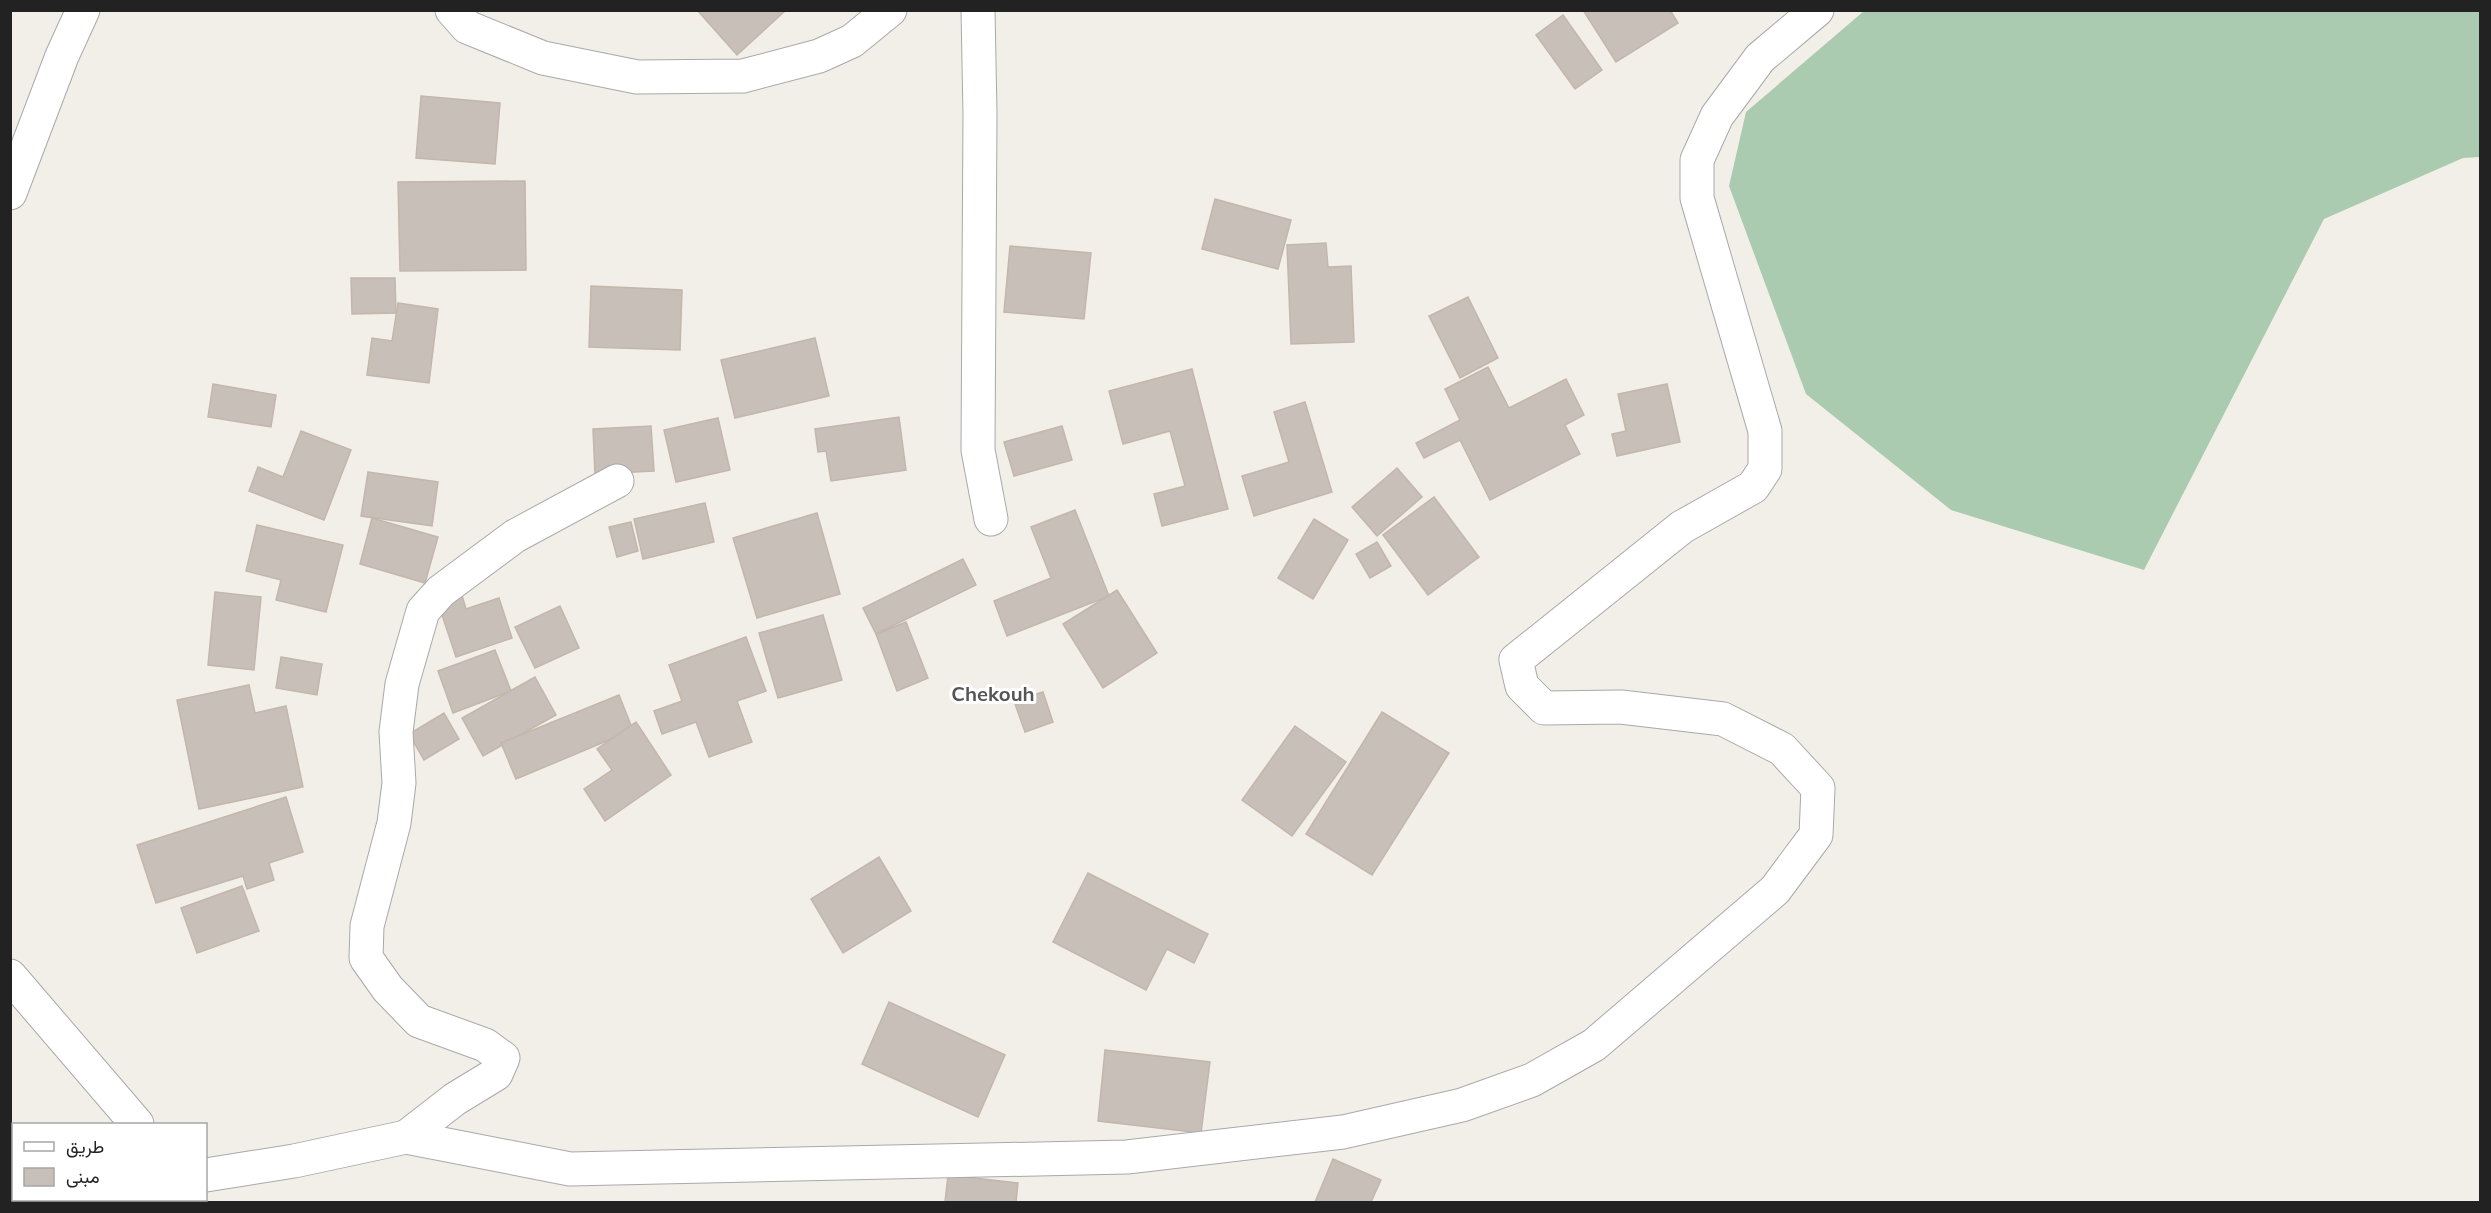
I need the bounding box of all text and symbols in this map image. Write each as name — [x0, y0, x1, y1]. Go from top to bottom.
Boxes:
district label: Chekouh — [951, 681, 1035, 706]
legend — [12, 1123, 207, 1201]
text: طريق — [66, 1135, 104, 1158]
text: مبنى — [66, 1165, 100, 1188]

